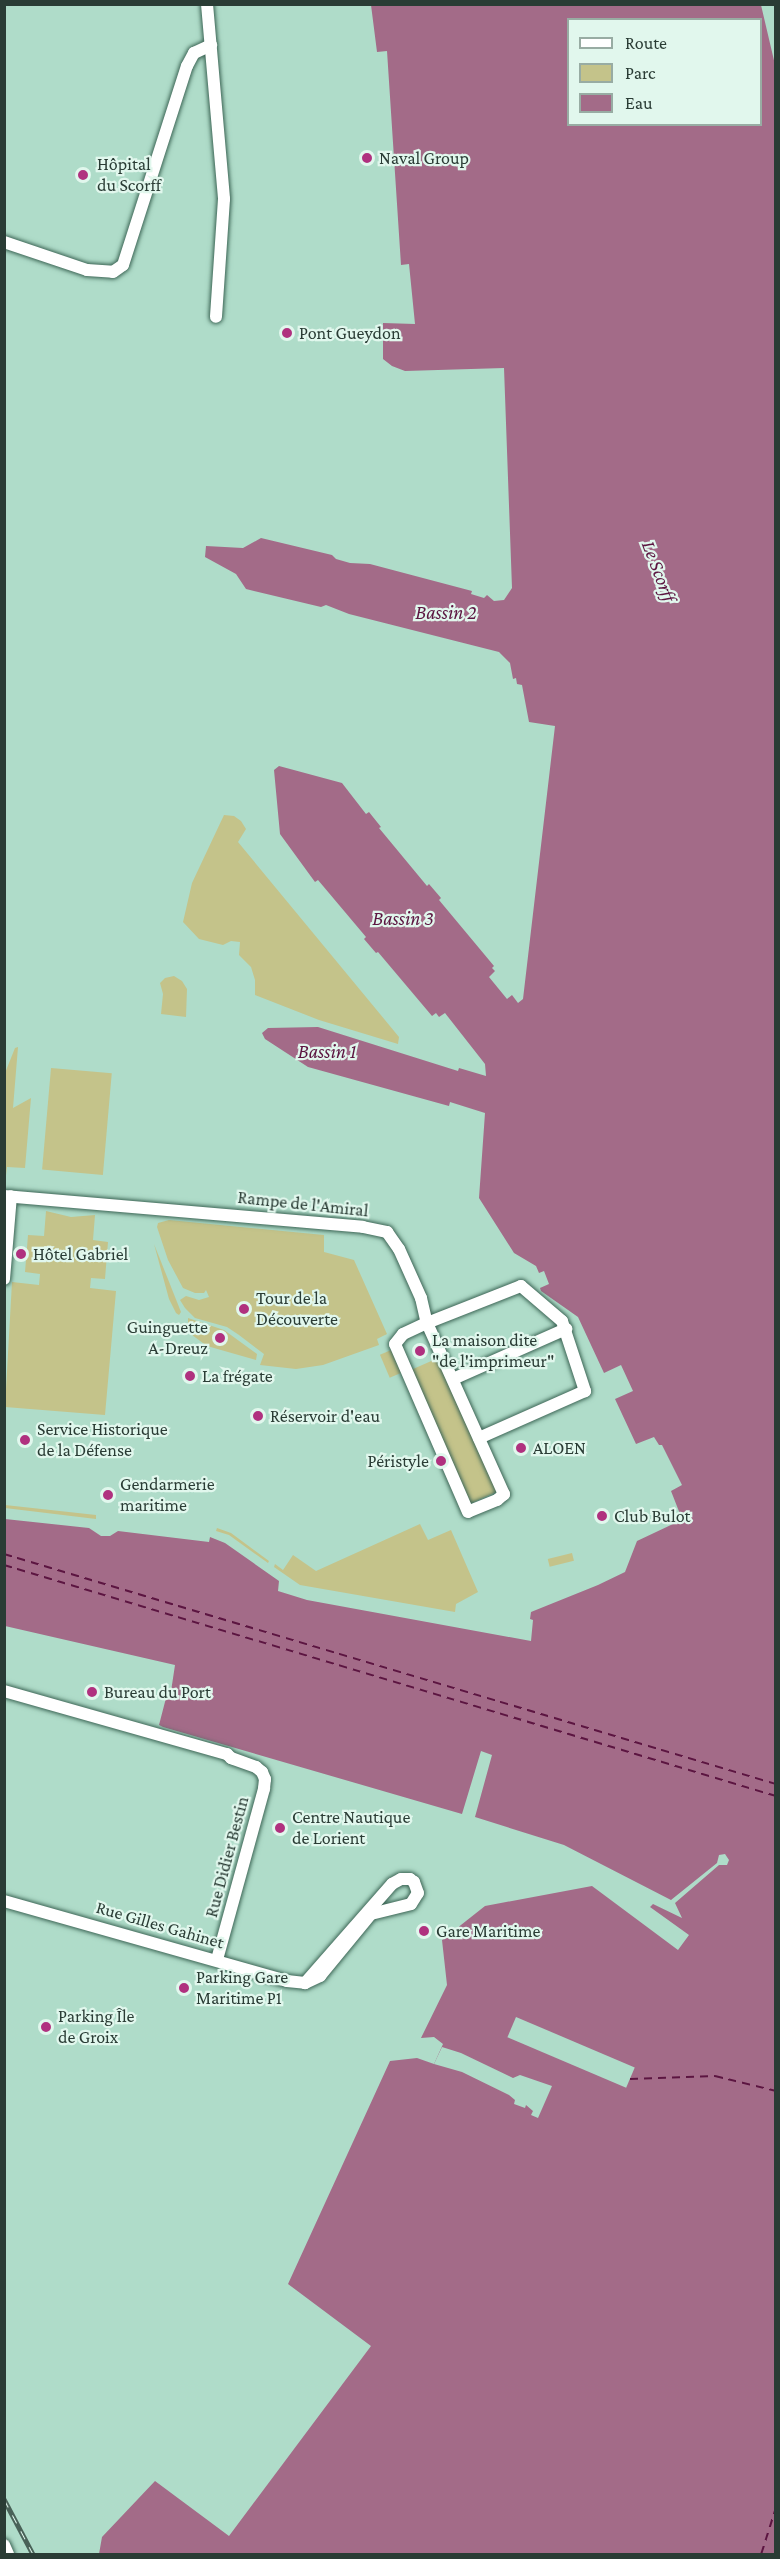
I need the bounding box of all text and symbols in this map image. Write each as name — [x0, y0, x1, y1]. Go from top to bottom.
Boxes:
legend — [567, 18, 762, 126]
text: Route — [625, 33, 667, 53]
text: Parc — [625, 63, 656, 83]
text: Eau — [625, 93, 653, 113]
place label: Naval Group — [379, 147, 469, 169]
marker: Naval Group — [360, 151, 374, 165]
place label: Hôpital du Scorff — [97, 154, 161, 196]
marker: Hôpital du Scorff — [74, 166, 92, 184]
place label: Pont Gueydon — [299, 322, 401, 344]
marker: Pont Gueydon — [280, 326, 294, 340]
water label: Le Scorff — [636, 537, 682, 605]
water label: Bassin 2 — [415, 600, 477, 624]
water label: Bassin 3 — [372, 906, 434, 930]
water label: Bassin 1 — [298, 1039, 356, 1063]
street label: Rampe de l'Amiral — [237, 1186, 369, 1222]
place label: Hôtel Gabriel — [33, 1243, 128, 1265]
marker: Hôtel Gabriel — [14, 1247, 28, 1261]
place label: Tour de la Découverte — [256, 1288, 338, 1330]
marker: Tour de la Découverte — [237, 1302, 251, 1316]
place label: Guinguette A-Dreuz — [127, 1317, 208, 1360]
place label: La maison dite "de l'imprimeur" — [432, 1330, 554, 1372]
marker: Guinguette A-Dreuz — [213, 1331, 227, 1345]
marker: La maison dite "de l'imprimeur" — [413, 1344, 427, 1358]
place label: La frégate — [202, 1365, 273, 1387]
marker: La frégate — [183, 1369, 197, 1383]
place label: Réservoir d'eau — [270, 1405, 380, 1427]
marker: Réservoir d'eau — [251, 1409, 265, 1423]
place label: Service Historique de la Défense — [37, 1419, 168, 1462]
marker: Service Historique de la Défense — [18, 1433, 32, 1447]
place label: ALOEN — [533, 1437, 586, 1459]
marker: ALOEN — [514, 1441, 528, 1455]
place label: Péristyle — [367, 1450, 429, 1472]
marker: Péristyle — [434, 1454, 448, 1468]
place label: Gendarmerie maritime — [120, 1474, 215, 1516]
marker: Gendarmerie maritime — [101, 1488, 115, 1502]
place label: Club Bulot — [614, 1505, 691, 1527]
marker: Club Bulot — [595, 1509, 609, 1523]
place label: Bureau du Port — [104, 1681, 211, 1703]
marker: Bureau du Port — [85, 1685, 99, 1699]
street label: Rue Didier Bestin — [200, 1794, 254, 1920]
place label: Centre Nautique de Lorient — [292, 1807, 410, 1850]
marker: Centre Nautique de Lorient — [273, 1821, 287, 1835]
street label: Rue Gilles Gahinet — [94, 1896, 226, 1954]
place label: Gare Maritime — [436, 1920, 540, 1942]
marker: Gare Maritime — [417, 1924, 431, 1938]
place label: Parking Gare Maritime P1 — [196, 1967, 288, 2010]
marker: Parking Gare Maritime P1 — [177, 1981, 191, 1995]
place label: Parking Île de Groix — [58, 2006, 135, 2048]
marker: Parking Île de Groix — [39, 2020, 53, 2034]

